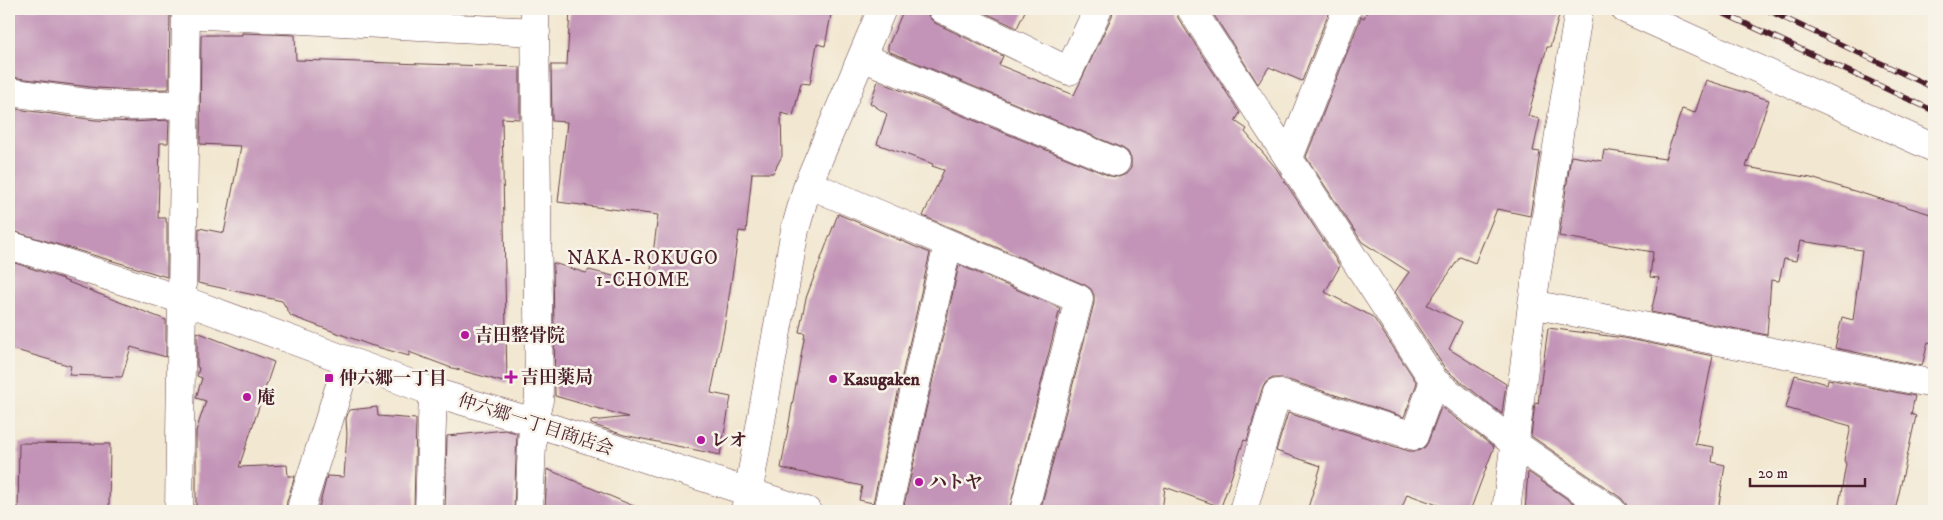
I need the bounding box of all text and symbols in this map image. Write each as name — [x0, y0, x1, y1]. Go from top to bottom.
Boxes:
district label: NAKA-ROKUGO 1-CHOME — [567, 247, 719, 292]
place label: 吉田整骨院 — [475, 325, 565, 347]
marker: 吉田整骨院 — [459, 329, 471, 341]
place label: 吉田薬局 — [521, 367, 593, 389]
place label: 仲六郷一丁目 — [339, 368, 447, 390]
place label: Kasugaken — [843, 369, 921, 391]
marker: 吉田薬局 — [505, 371, 517, 383]
marker: 仲六郷一丁目 — [323, 372, 335, 384]
marker: Kasugaken — [827, 373, 839, 385]
place label: 庵 — [257, 387, 275, 409]
street label: 仲六郷一丁目商店会 — [455, 389, 616, 460]
marker: 庵 — [241, 391, 253, 403]
place label: レオ — [711, 430, 747, 452]
marker: レオ — [695, 434, 707, 446]
scale bar — [1750, 455, 1866, 487]
text: 20 m — [1758, 464, 1788, 483]
place label: ハトヤ — [929, 472, 983, 494]
marker: ハトヤ — [913, 476, 925, 488]

